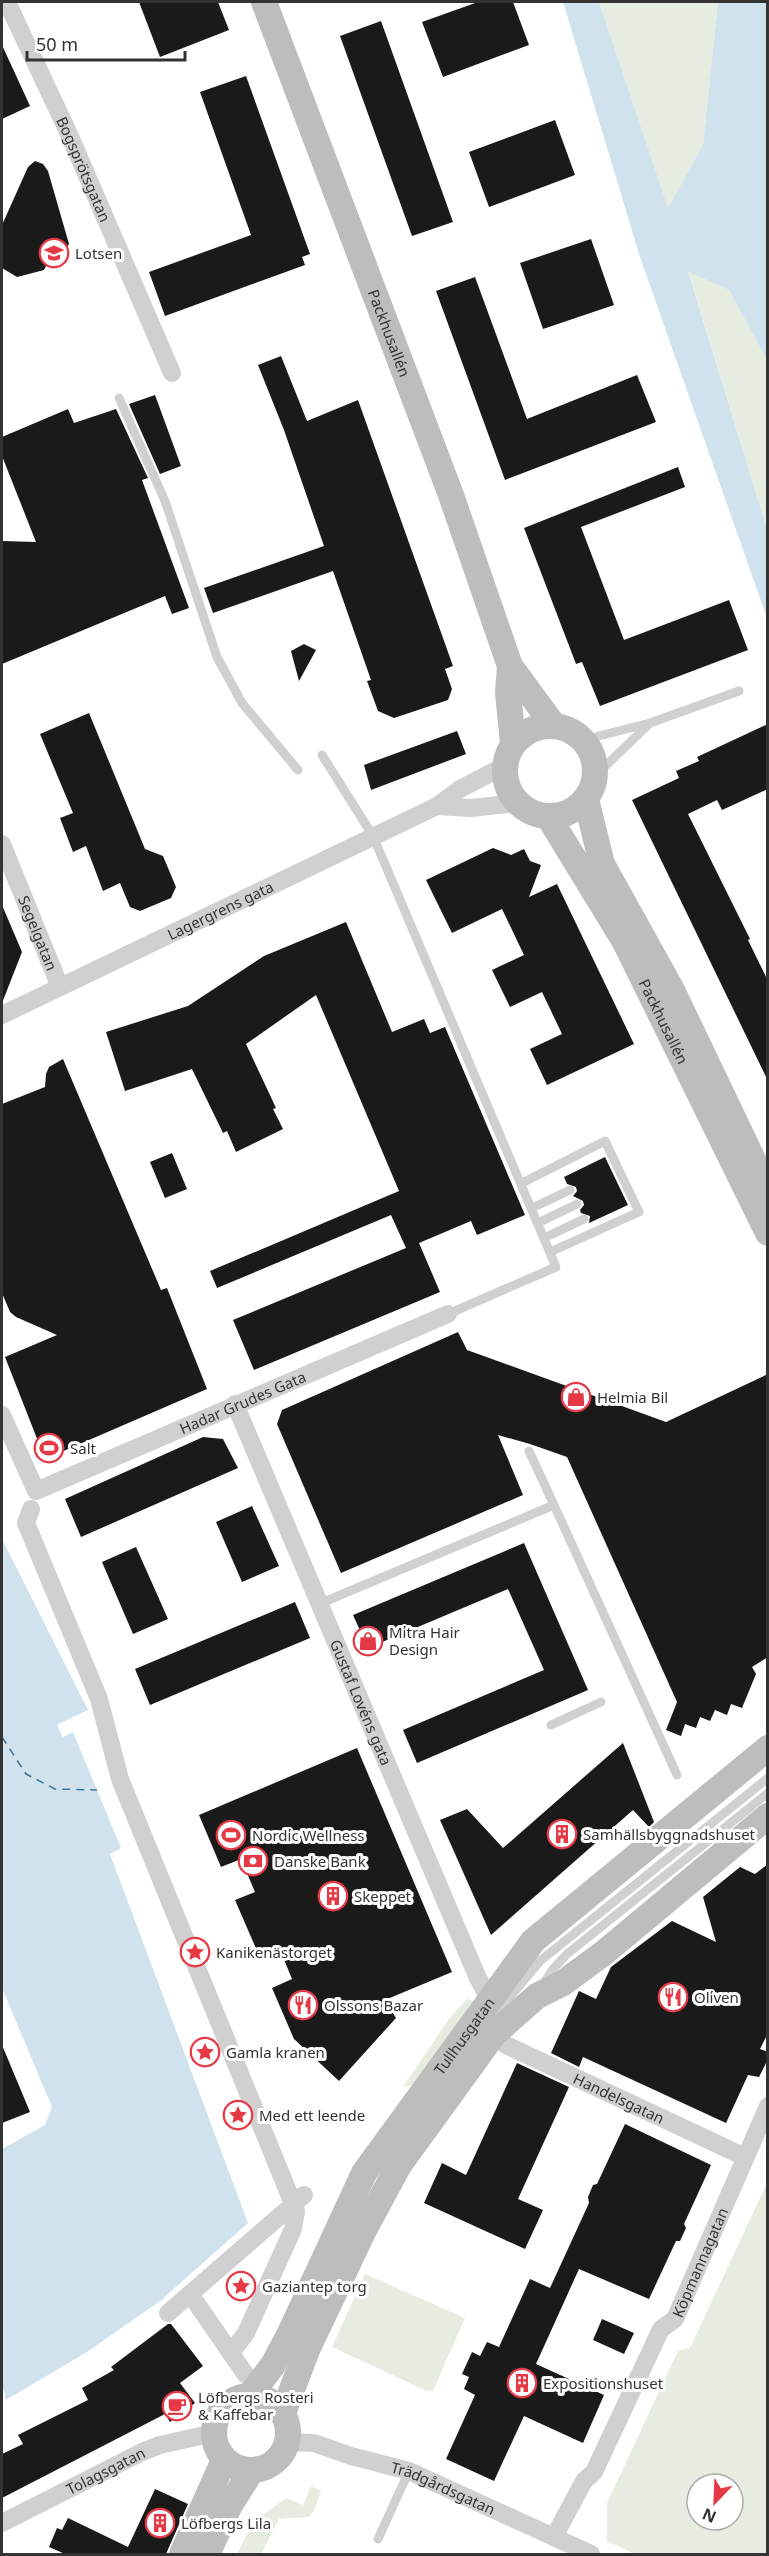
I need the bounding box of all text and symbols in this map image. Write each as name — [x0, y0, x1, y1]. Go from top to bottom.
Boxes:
scale bar — [27, 24, 184, 62]
text: 50 m — [36, 32, 78, 56]
street label: Bogsprötsgatan — [52, 113, 116, 225]
school or university icon: Lotsen — [38, 237, 70, 269]
place label: Lotsen — [75, 243, 122, 263]
street label: Packhusallén — [364, 286, 415, 380]
street label: Lagergrens gata — [164, 876, 277, 944]
street label: Segelgatan — [14, 893, 62, 973]
street label: Packhusallén — [635, 975, 693, 1067]
street label: Hadar Grudes Gata — [176, 1366, 309, 1438]
shop icon: Helmia Bil — [560, 1381, 592, 1413]
place label: Helmia Bil — [597, 1387, 668, 1407]
sports icon: Salt — [33, 1432, 65, 1464]
place label: Salt — [70, 1438, 97, 1458]
place label: Mitra Hair Design — [389, 1622, 460, 1659]
shop icon: Mitra Hair Design — [352, 1625, 384, 1657]
street label: Gustaf Lovéns gata — [326, 1636, 397, 1768]
building icon: Samhällsbyggnadshuset — [546, 1818, 578, 1850]
sports icon: Nordic Wellness — [215, 1819, 247, 1851]
place label: Samhällsbyggnadshuset — [583, 1824, 756, 1844]
place label: Nordic Wellness — [252, 1825, 365, 1845]
bank icon: Danske Bank — [237, 1845, 269, 1877]
place label: Danske Bank — [274, 1851, 366, 1871]
building icon: Skeppet — [317, 1880, 349, 1912]
place label: Skeppet — [354, 1886, 412, 1906]
place icon: Kanikenästorget — [179, 1936, 211, 1968]
place label: Kanikenästorget — [216, 1942, 332, 1962]
restaurant icon: Oliven — [657, 1981, 689, 2013]
place label: Oliven — [694, 1987, 739, 2007]
restaurant icon: Olssons Bazar — [287, 1989, 319, 2021]
street label: Tullhusgatan — [429, 1993, 499, 2079]
place label: Olssons Bazar — [324, 1995, 423, 2015]
place icon: Gamla kranen — [189, 2036, 221, 2068]
place label: Gamla kranen — [226, 2042, 325, 2062]
street label: Handelsgatan — [570, 2068, 668, 2128]
place icon: Med ett leende — [222, 2099, 254, 2131]
place label: Med ett leende — [259, 2105, 365, 2125]
street label: Köpmannagatan — [667, 2204, 733, 2320]
place icon: Gaziantep torg — [225, 2270, 257, 2302]
place label: Gaziantep torg — [262, 2276, 367, 2296]
building icon: Expositionshuset — [506, 2367, 538, 2399]
place label: Expositionshuset — [543, 2373, 664, 2393]
place label: Löfbergs Rosteri & Kaffebar — [198, 2387, 314, 2424]
cafe icon: Löfbergs Rosteri & Kaffebar — [161, 2390, 193, 2422]
street label: Tolagsgatan — [63, 2442, 148, 2499]
street label: Trädgårdsgatan — [389, 2457, 499, 2519]
north arrow — [685, 2472, 745, 2532]
text: N — [699, 2503, 719, 2528]
building icon: Löfbergs Lila — [144, 2507, 176, 2539]
place label: Löfbergs Lila — [181, 2513, 271, 2533]

